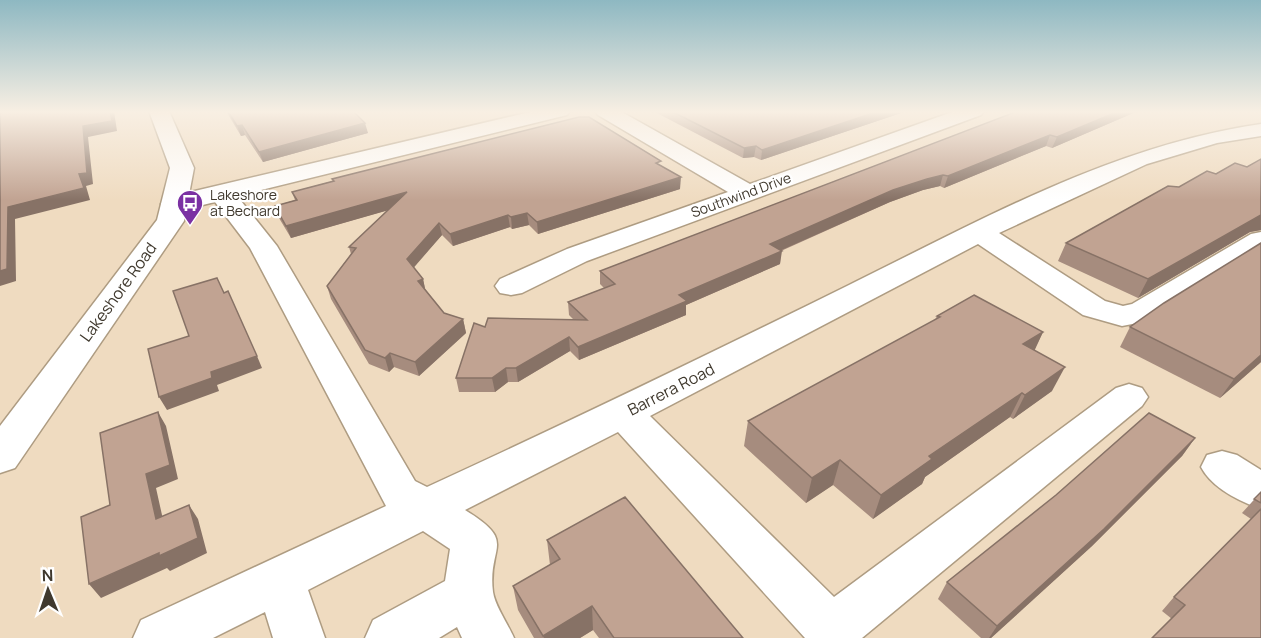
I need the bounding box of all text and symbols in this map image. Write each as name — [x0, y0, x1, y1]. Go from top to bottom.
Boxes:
street label: Southwind Drive — [688, 168, 794, 221]
place label: Lakeshore at Bechard — [210, 185, 280, 220]
bus stop icon: Lakeshore at Bechard — [175, 188, 205, 226]
street label: Lakeshore Road — [75, 238, 161, 346]
street label: Barrera Road — [624, 358, 718, 420]
north arrow — [18, 560, 78, 620]
text: N — [41, 564, 54, 586]

